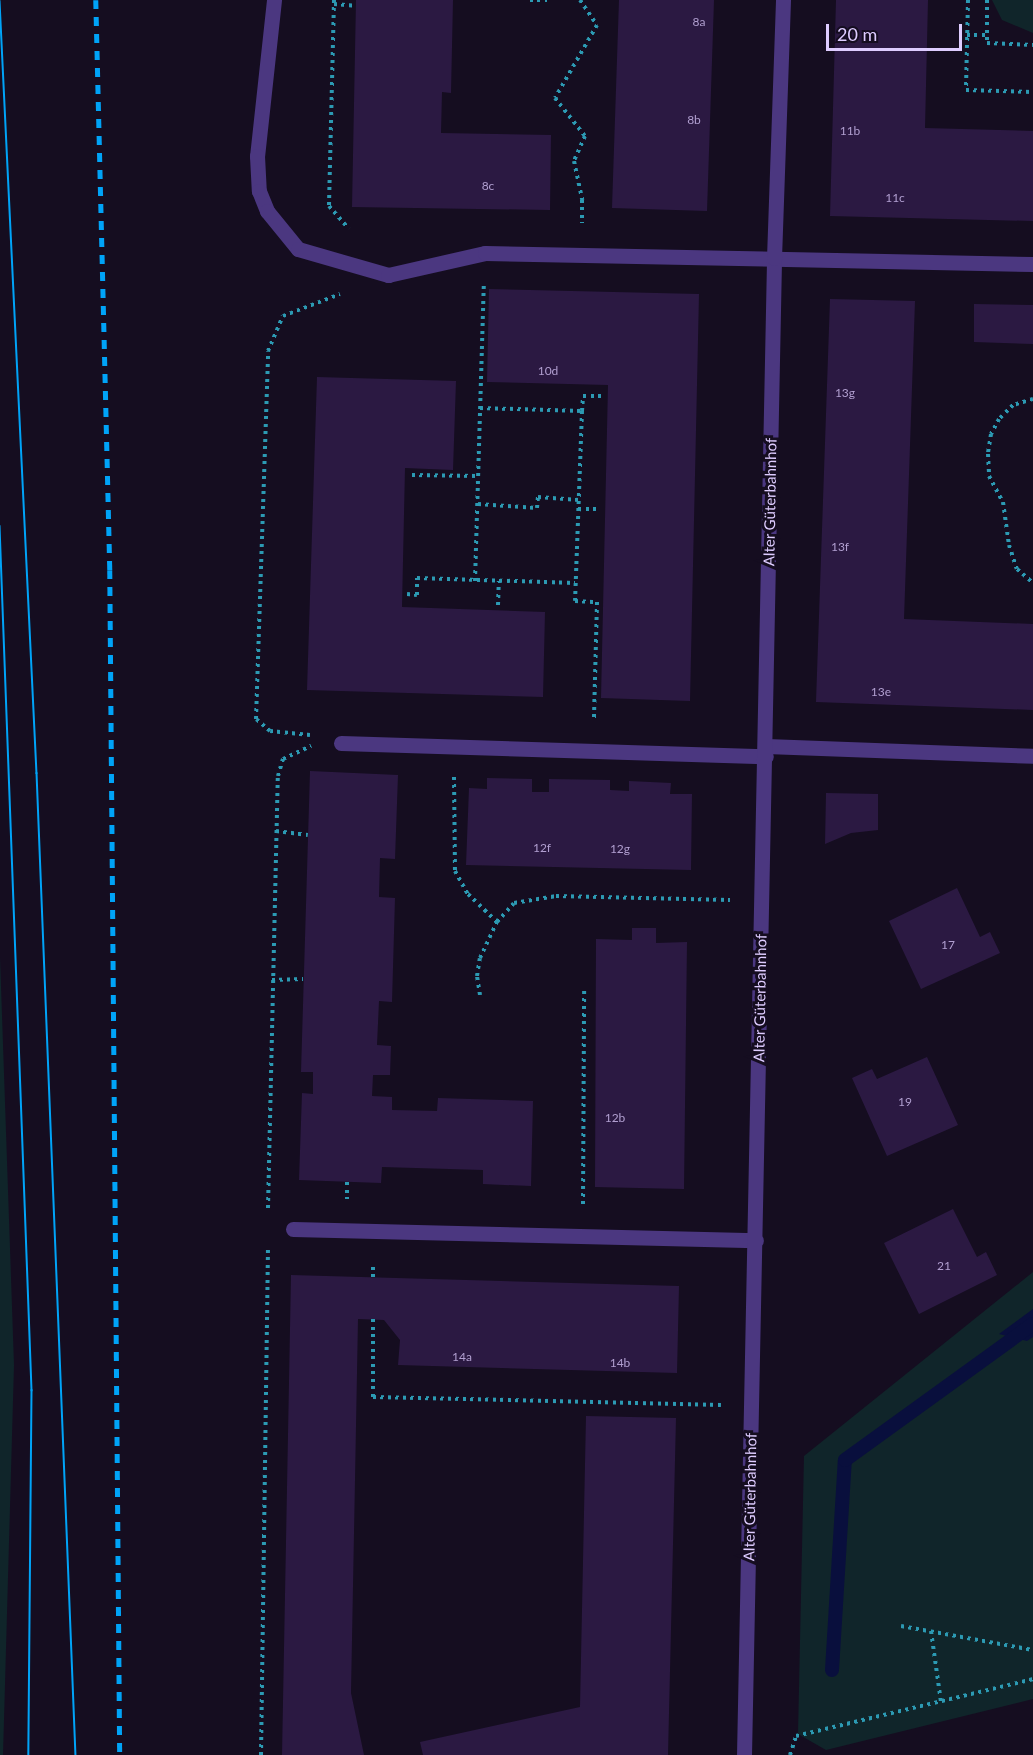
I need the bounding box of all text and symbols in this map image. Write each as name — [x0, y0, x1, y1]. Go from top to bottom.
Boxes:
scale bar — [829, 12, 966, 50]
house number: 8a — [693, 15, 705, 29]
text: 20 m — [837, 23, 877, 45]
house number: 8b — [687, 113, 701, 127]
house number: 11b — [840, 124, 860, 138]
house number: 8c — [482, 179, 494, 193]
house number: 11c — [885, 191, 905, 205]
house number: 10d — [538, 364, 558, 378]
house number: 13g — [835, 386, 855, 400]
street label: Alter Güterbahnhof — [760, 438, 780, 566]
house number: 13f — [831, 540, 849, 554]
house number: 13e — [871, 685, 891, 699]
house number: 12f — [533, 841, 551, 855]
house number: 12g — [610, 842, 630, 856]
street label: Alter Güterbahnhof — [750, 934, 770, 1062]
house number: 17 — [941, 938, 955, 952]
house number: 19 — [898, 1095, 912, 1109]
house number: 12b — [605, 1111, 625, 1125]
house number: 21 — [937, 1259, 951, 1273]
house number: 14a — [452, 1350, 472, 1364]
house number: 14b — [610, 1356, 630, 1370]
street label: Alter Güterbahnhof — [740, 1433, 760, 1561]

